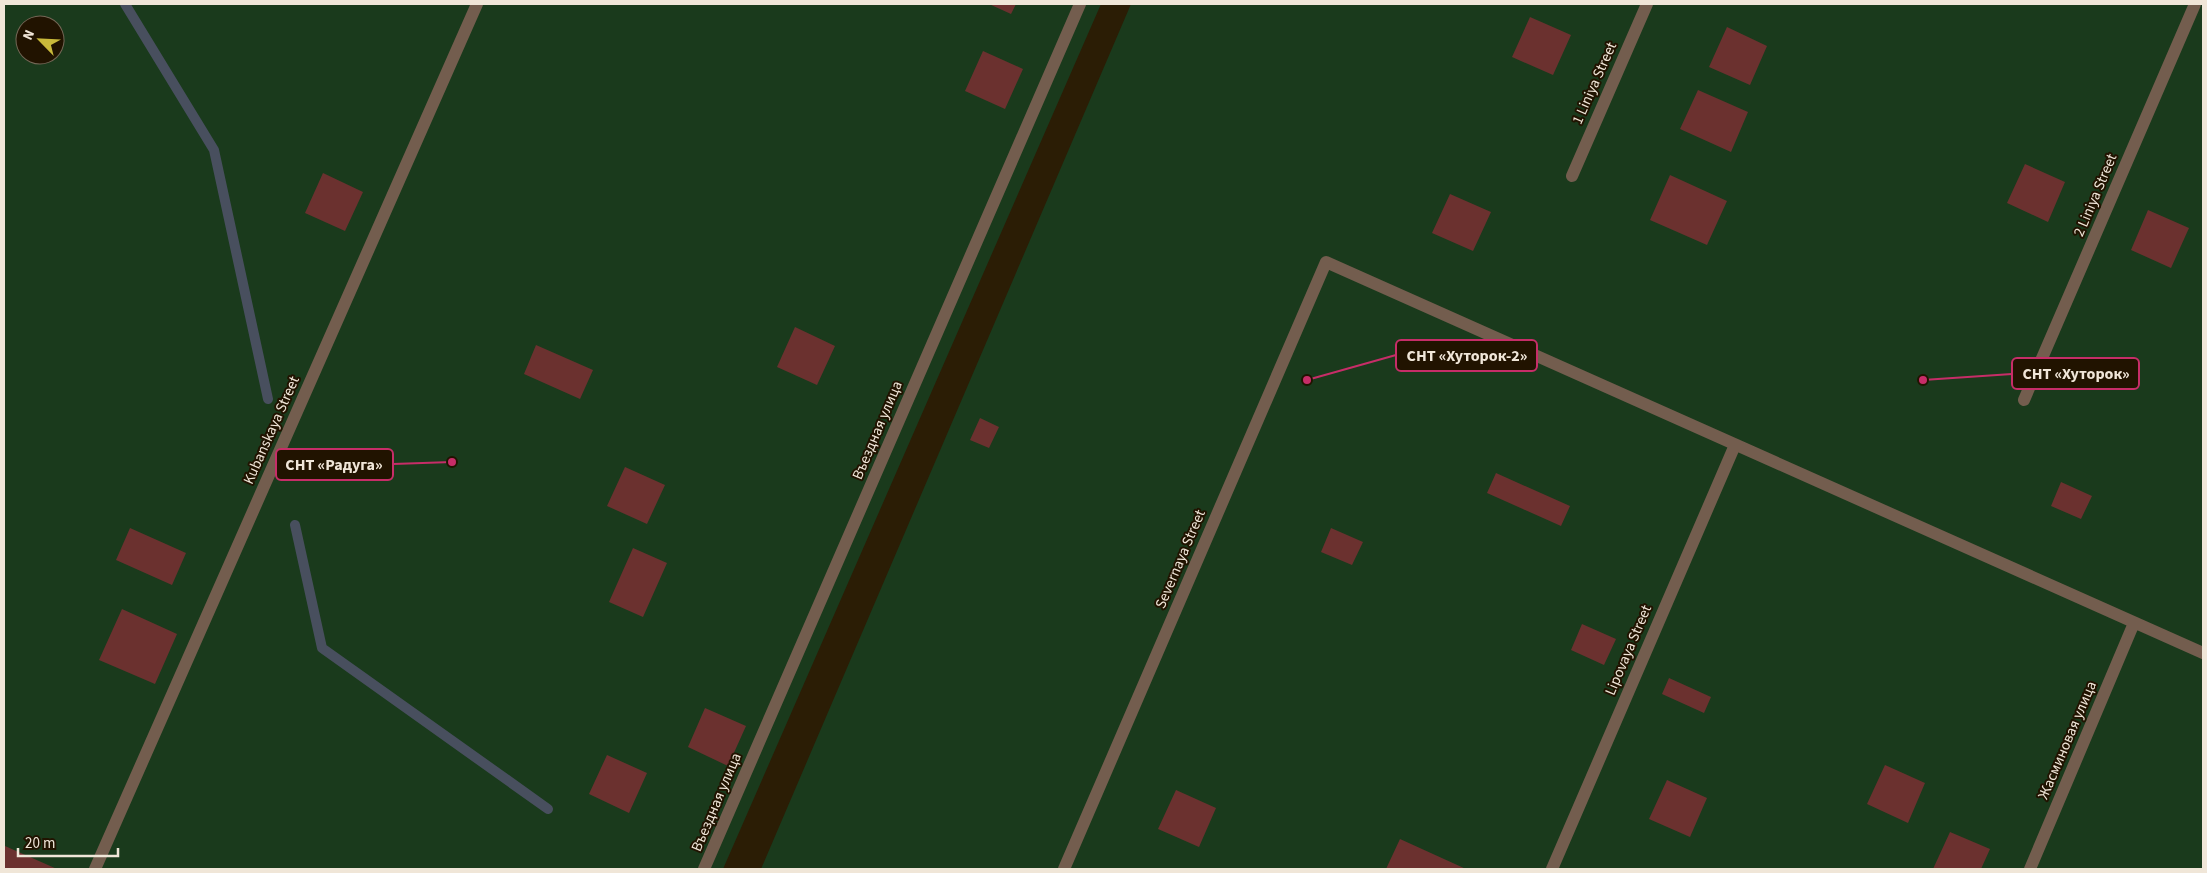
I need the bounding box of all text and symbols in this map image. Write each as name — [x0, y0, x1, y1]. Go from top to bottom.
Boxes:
north arrow — [15, 15, 65, 65]
text: N — [18, 27, 40, 43]
street label: 1 Liniya Street — [1567, 39, 1622, 128]
street label: 2 Liniya Street — [2069, 151, 2122, 240]
callout: СНТ «Хуторок-2» — [1396, 340, 1537, 371]
text: СНТ «Хуторок-2» — [1407, 345, 1527, 367]
callout: СНТ «Хуторок» — [2012, 358, 2139, 389]
text: СНТ «Хуторок» — [2022, 363, 2130, 385]
street label: Kubanskaya Street — [238, 373, 305, 488]
street label: Въездная улица — [847, 378, 908, 483]
callout: СНТ «Радуга» — [276, 449, 393, 480]
text: СНТ «Радуга» — [285, 454, 383, 476]
street label: Severnaya Street — [1150, 506, 1211, 612]
street label: Lipovaya Street — [1600, 602, 1657, 699]
street label: Жасминовая улица — [2033, 678, 2102, 803]
street label: Въездная улица — [686, 750, 747, 855]
scale bar — [18, 826, 118, 858]
text: 20 m — [25, 833, 55, 854]

